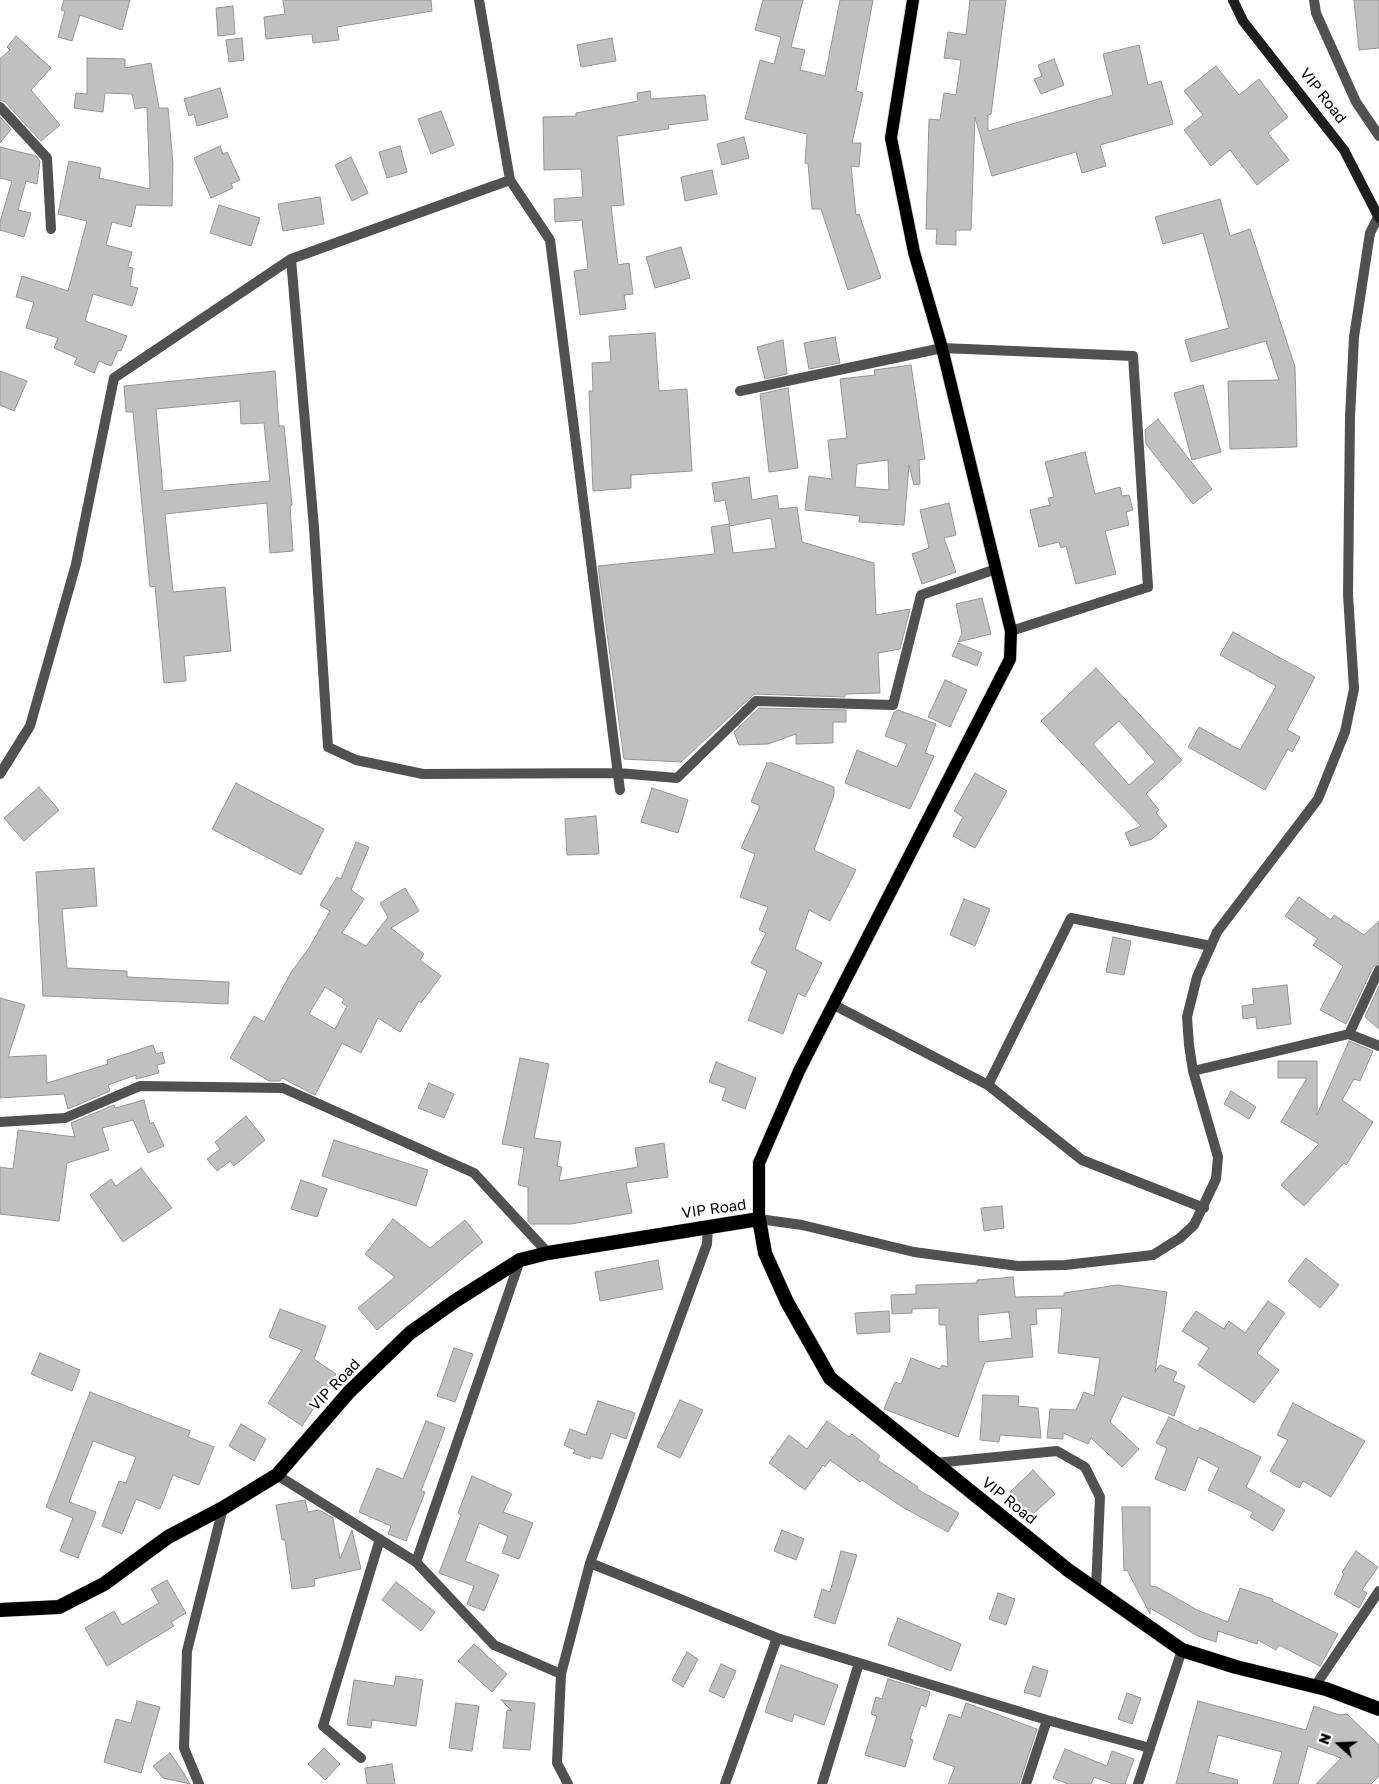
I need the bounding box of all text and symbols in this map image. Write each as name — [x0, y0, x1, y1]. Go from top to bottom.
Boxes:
street label: VIP Road — [1296, 65, 1350, 127]
street label: VIP Road — [681, 1196, 747, 1222]
street label: VIP Road — [306, 1355, 364, 1415]
street label: VIP Road — [978, 1474, 1040, 1528]
north arrow — [1314, 1719, 1364, 1769]
text: N — [1315, 1731, 1334, 1747]

